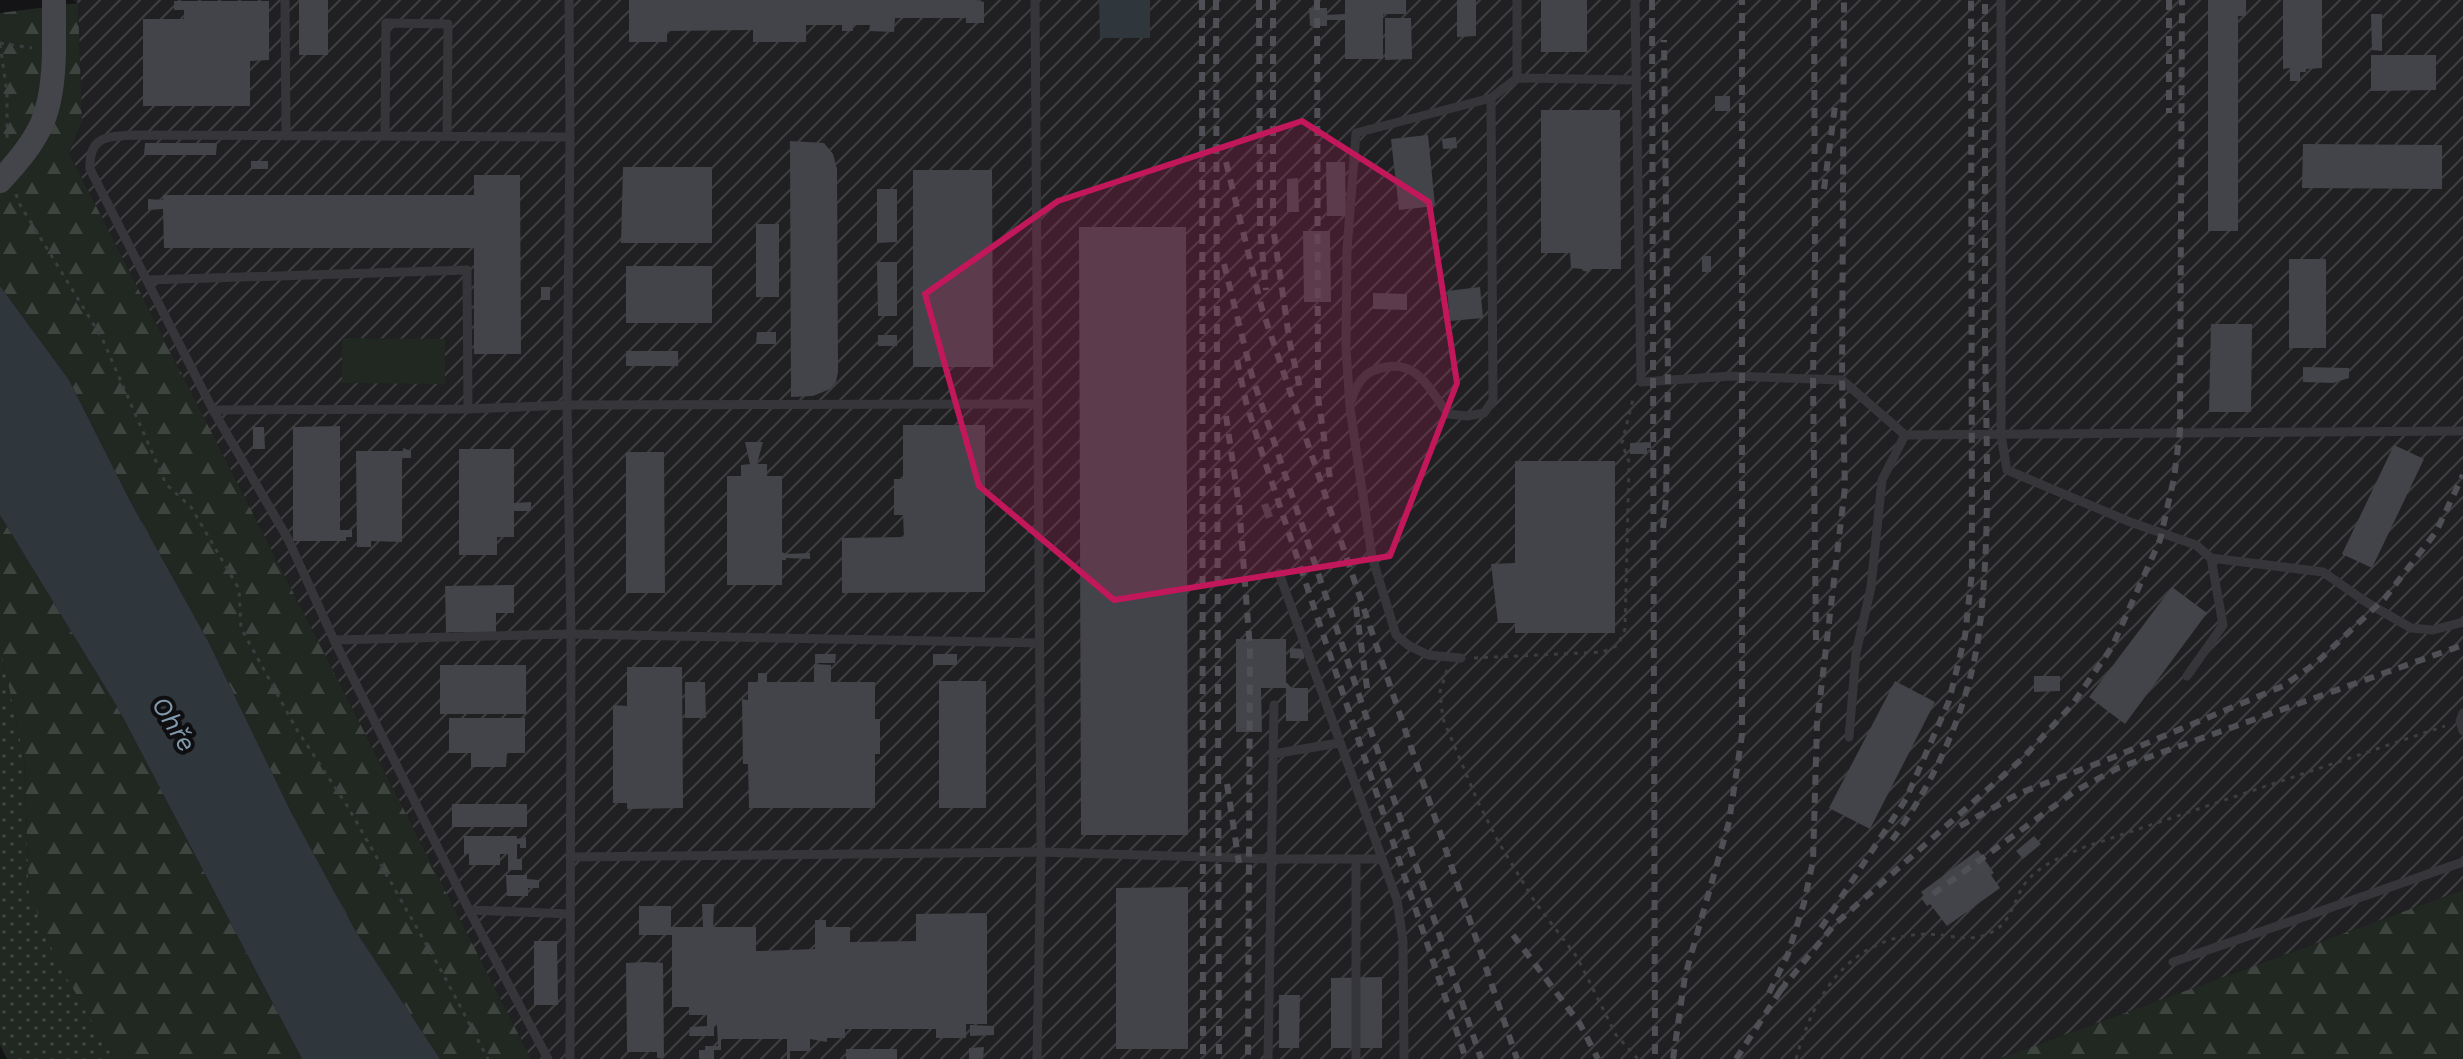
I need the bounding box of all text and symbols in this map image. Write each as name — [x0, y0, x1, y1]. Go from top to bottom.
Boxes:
water label: Ohře — [146, 691, 202, 757]

